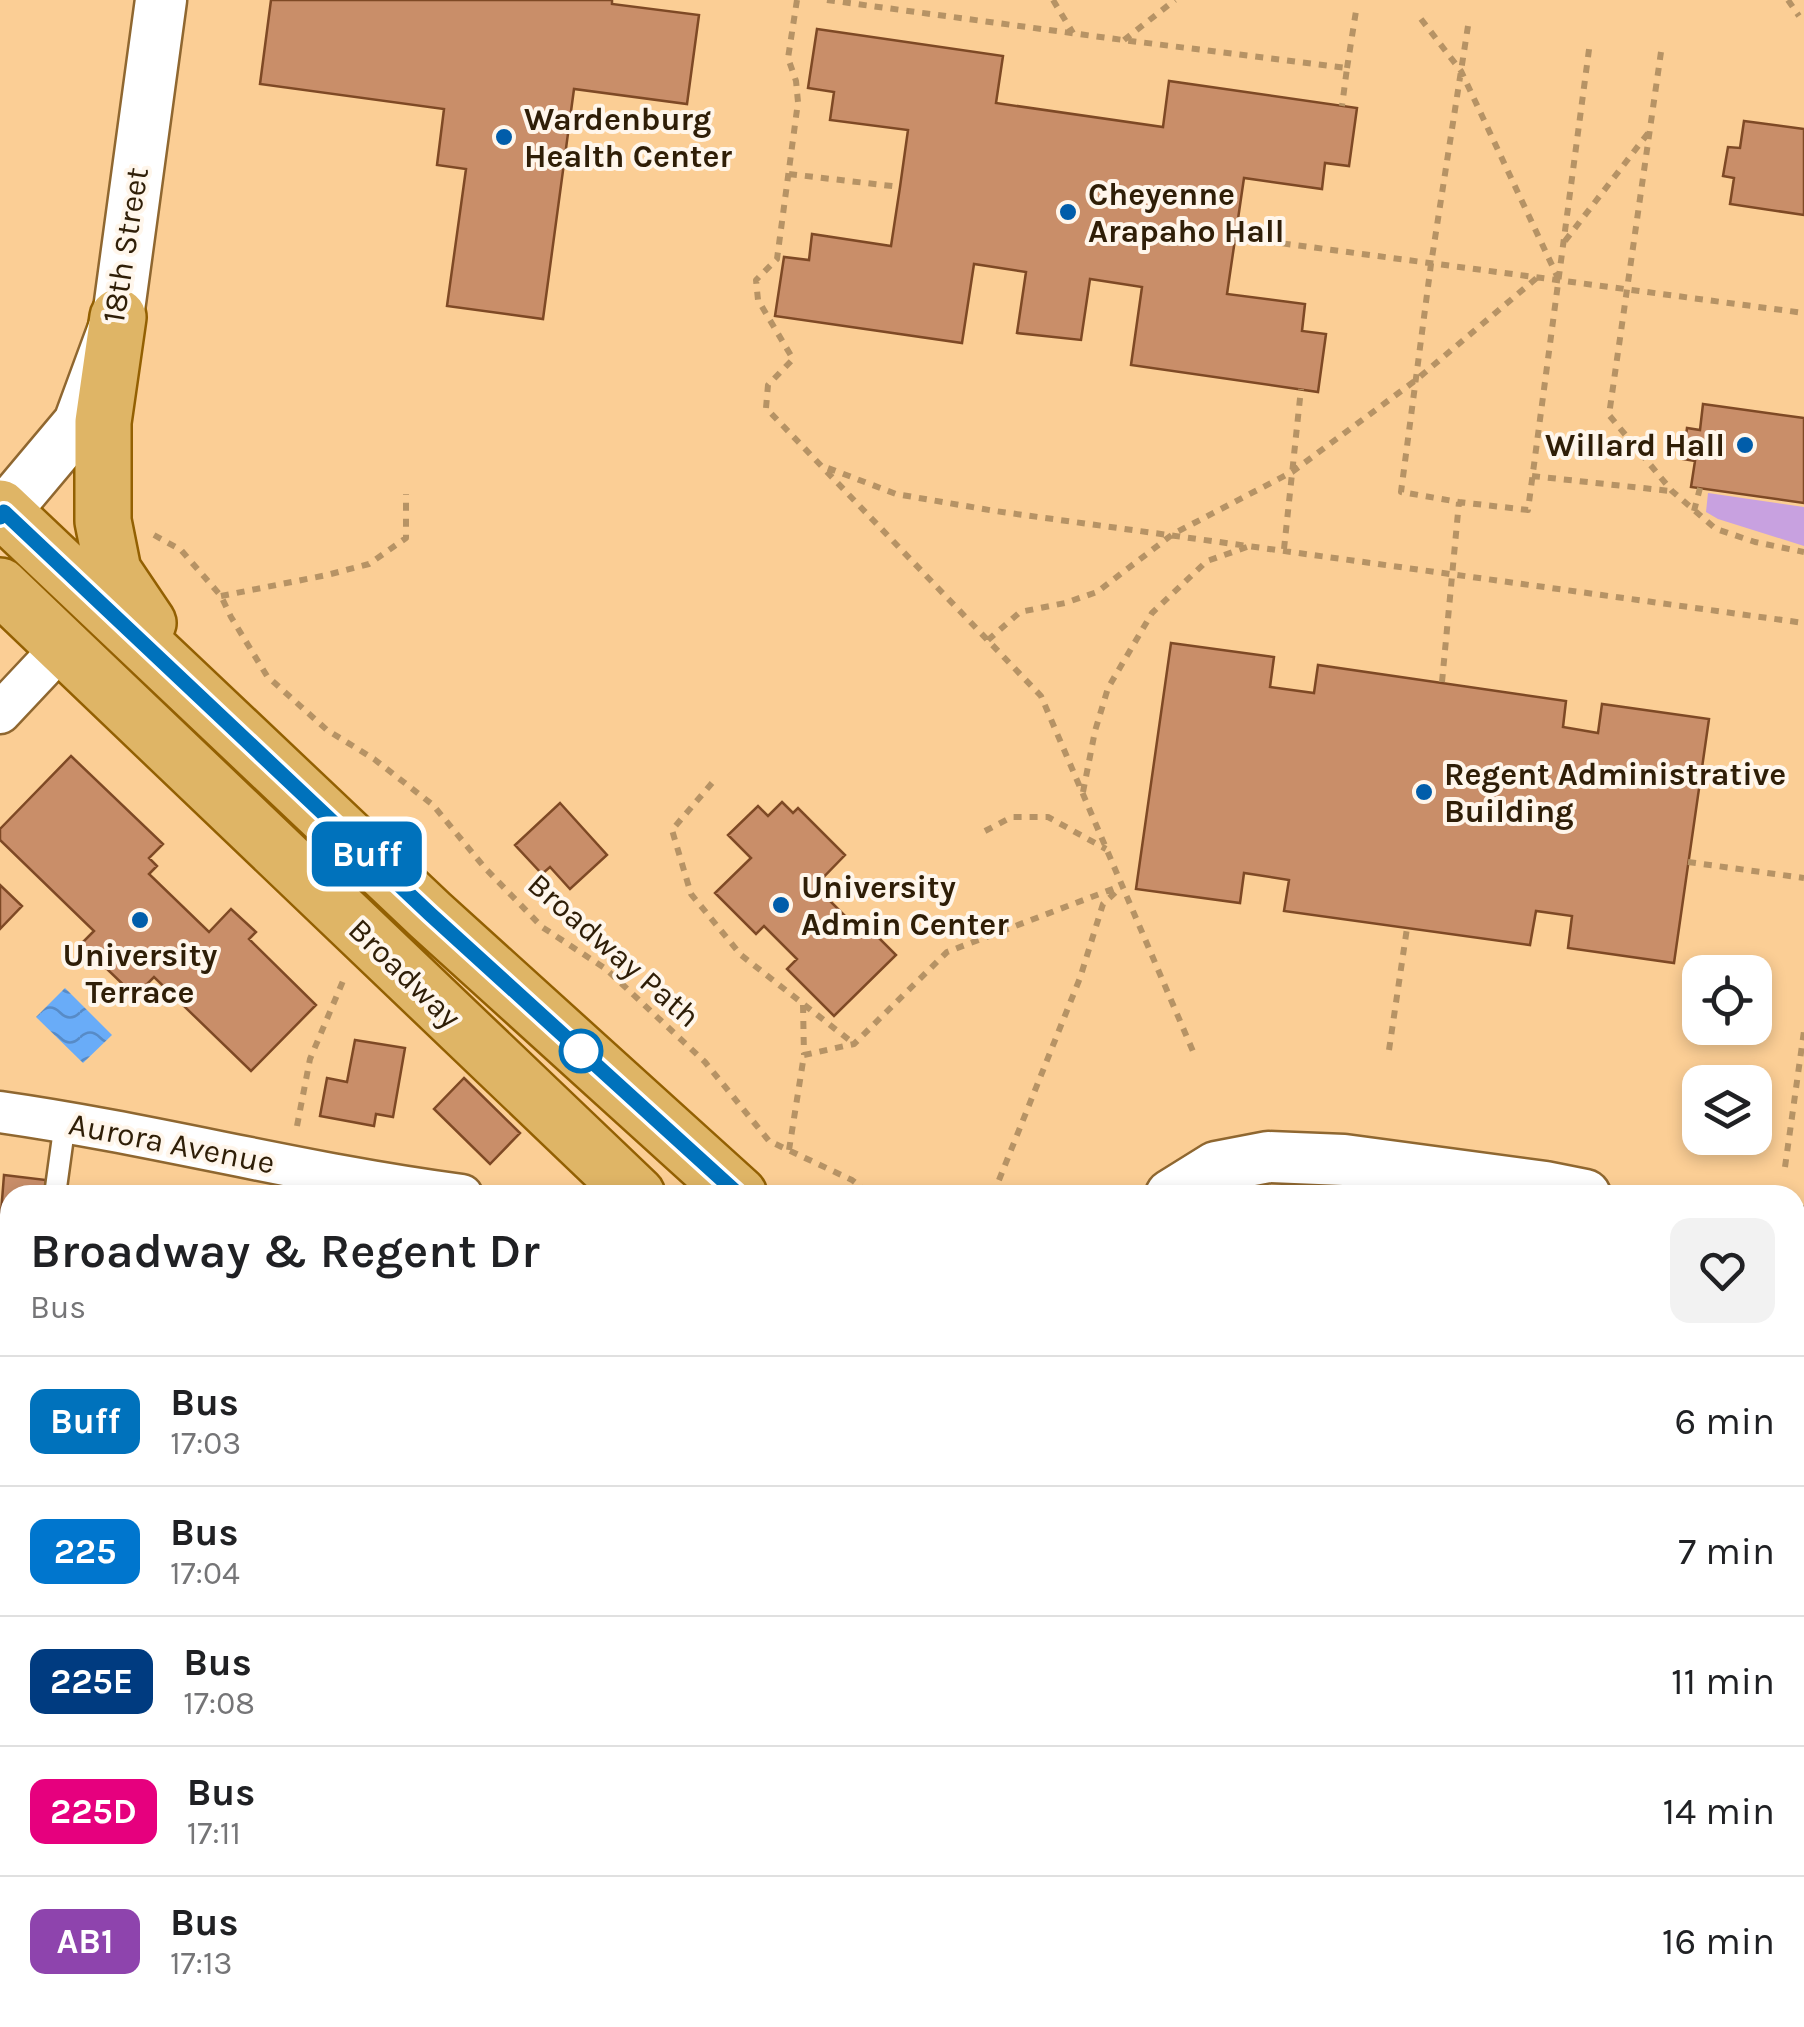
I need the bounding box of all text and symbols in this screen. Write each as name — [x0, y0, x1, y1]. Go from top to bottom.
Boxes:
place label: Wardenburg Health Center — [524, 101, 732, 175]
marker: Wardenburg Health Center — [493, 126, 515, 148]
street label: 18th Street — [95, 165, 156, 326]
place label: Cheyenne Arapaho Hall — [1088, 176, 1284, 250]
marker: Cheyenne Arapaho Hall — [1057, 201, 1079, 223]
place label: Willard Hall — [1545, 427, 1725, 464]
marker: Willard Hall — [1734, 434, 1756, 456]
place label: Regent Administrative Building — [1444, 756, 1786, 830]
marker: Regent Administrative Building — [1413, 781, 1435, 803]
line badge: Buff — [297, 822, 437, 886]
text: Buff — [332, 834, 402, 875]
street label: Broadway Path — [520, 866, 707, 1035]
place label: University Admin Center — [801, 869, 1009, 943]
marker: University Admin Center — [770, 894, 792, 916]
marker: University Terrace — [129, 909, 151, 931]
street label: Broadway — [341, 911, 468, 1036]
place label: University Terrace — [63, 937, 217, 1011]
map controls — [1682, 955, 1772, 1155]
button: locate — [1682, 955, 1772, 1045]
unlabelled marker — [560, 1030, 602, 1072]
button: layers — [1682, 1065, 1772, 1155]
street label: Aurora Avenue — [66, 1105, 278, 1182]
button: heart — [1670, 1218, 1775, 1323]
text: Broadway & Regent Dr — [30, 1223, 540, 1279]
text: Bus — [30, 1289, 86, 1326]
text: Bus — [170, 1380, 239, 1425]
text: 6 min — [1674, 1399, 1775, 1444]
text: Buff — [50, 1401, 120, 1442]
text: 17:03 — [170, 1425, 241, 1462]
text: Bus — [170, 1510, 239, 1555]
text: 7 min — [1678, 1529, 1775, 1574]
text: 225 — [54, 1531, 116, 1572]
text: 17:04 — [170, 1555, 240, 1592]
text: Bus — [183, 1640, 252, 1685]
text: 11 min — [1671, 1659, 1775, 1704]
text: 225E — [50, 1661, 133, 1702]
text: 17:08 — [183, 1685, 255, 1722]
text: Bus — [187, 1770, 255, 1815]
text: 14 min — [1662, 1789, 1775, 1834]
text: 225D — [50, 1791, 137, 1832]
text: 17:11 — [187, 1815, 241, 1852]
text: Bus — [170, 1900, 239, 1945]
text: 16 min — [1662, 1919, 1775, 1964]
text: AB1 — [56, 1921, 114, 1962]
text: 17:13 — [170, 1945, 232, 1982]

